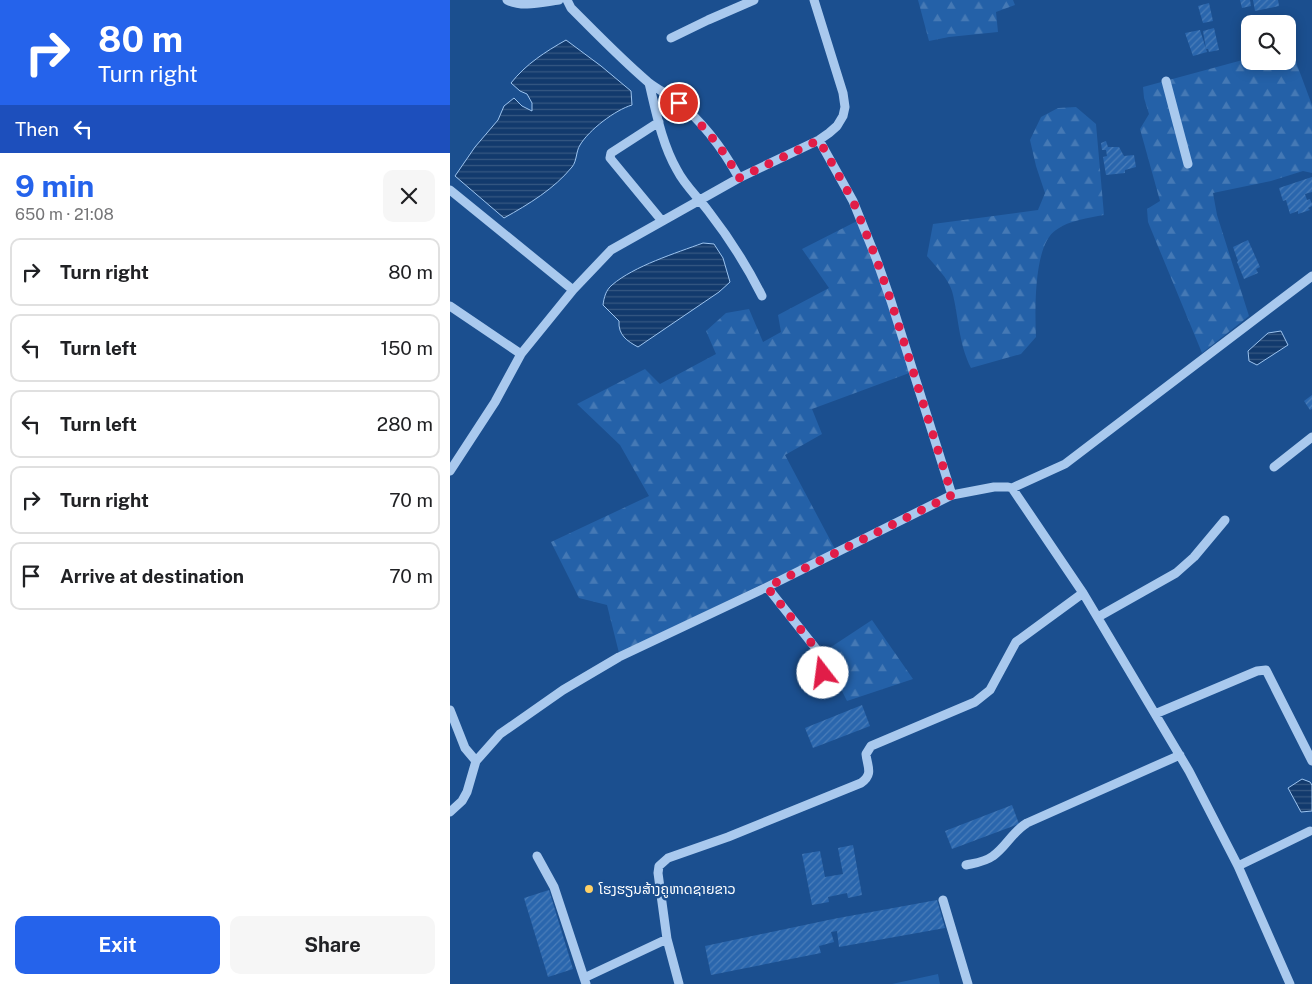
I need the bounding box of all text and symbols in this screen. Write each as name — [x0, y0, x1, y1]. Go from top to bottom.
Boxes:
map controls — [1241, 15, 1296, 70]
button: search — [1241, 15, 1296, 70]
text: 80 m — [98, 19, 183, 60]
icon: right — [15, 20, 80, 85]
text: Turn right — [98, 61, 198, 87]
pin — [658, 82, 700, 124]
icon: arrive — [665, 89, 693, 117]
icon: left — [69, 115, 97, 143]
text: Then — [15, 118, 59, 140]
text: 9 min — [15, 168, 94, 204]
button: close — [383, 170, 435, 222]
text: 650 m · 21:08 — [15, 205, 114, 224]
icon: right — [17, 258, 45, 286]
text: Turn right — [60, 261, 149, 283]
text: 80 m — [388, 261, 433, 283]
icon: left — [17, 334, 45, 362]
text: Turn left — [60, 337, 137, 359]
text: 150 m — [380, 337, 433, 359]
icon: left — [17, 410, 45, 438]
text: Turn left — [60, 413, 137, 435]
text: 280 m — [377, 413, 433, 435]
icon: right — [17, 486, 45, 514]
text: Turn right — [60, 489, 149, 511]
text: 70 m — [389, 489, 433, 511]
icon: arrive — [17, 562, 45, 590]
text: Arrive at destination — [60, 565, 244, 587]
text: 70 m — [389, 565, 433, 587]
position arrow — [796, 646, 848, 698]
place label: ໂຮງຮຽນສ້າງຄູຫາດຊາຍຂາວ — [598, 881, 736, 898]
marker: ໂຮງຮຽນສ້າງຄູຫາດຊາຍຂາວ — [583, 883, 595, 895]
button: Exit — [15, 916, 220, 974]
button: Share — [230, 916, 435, 974]

